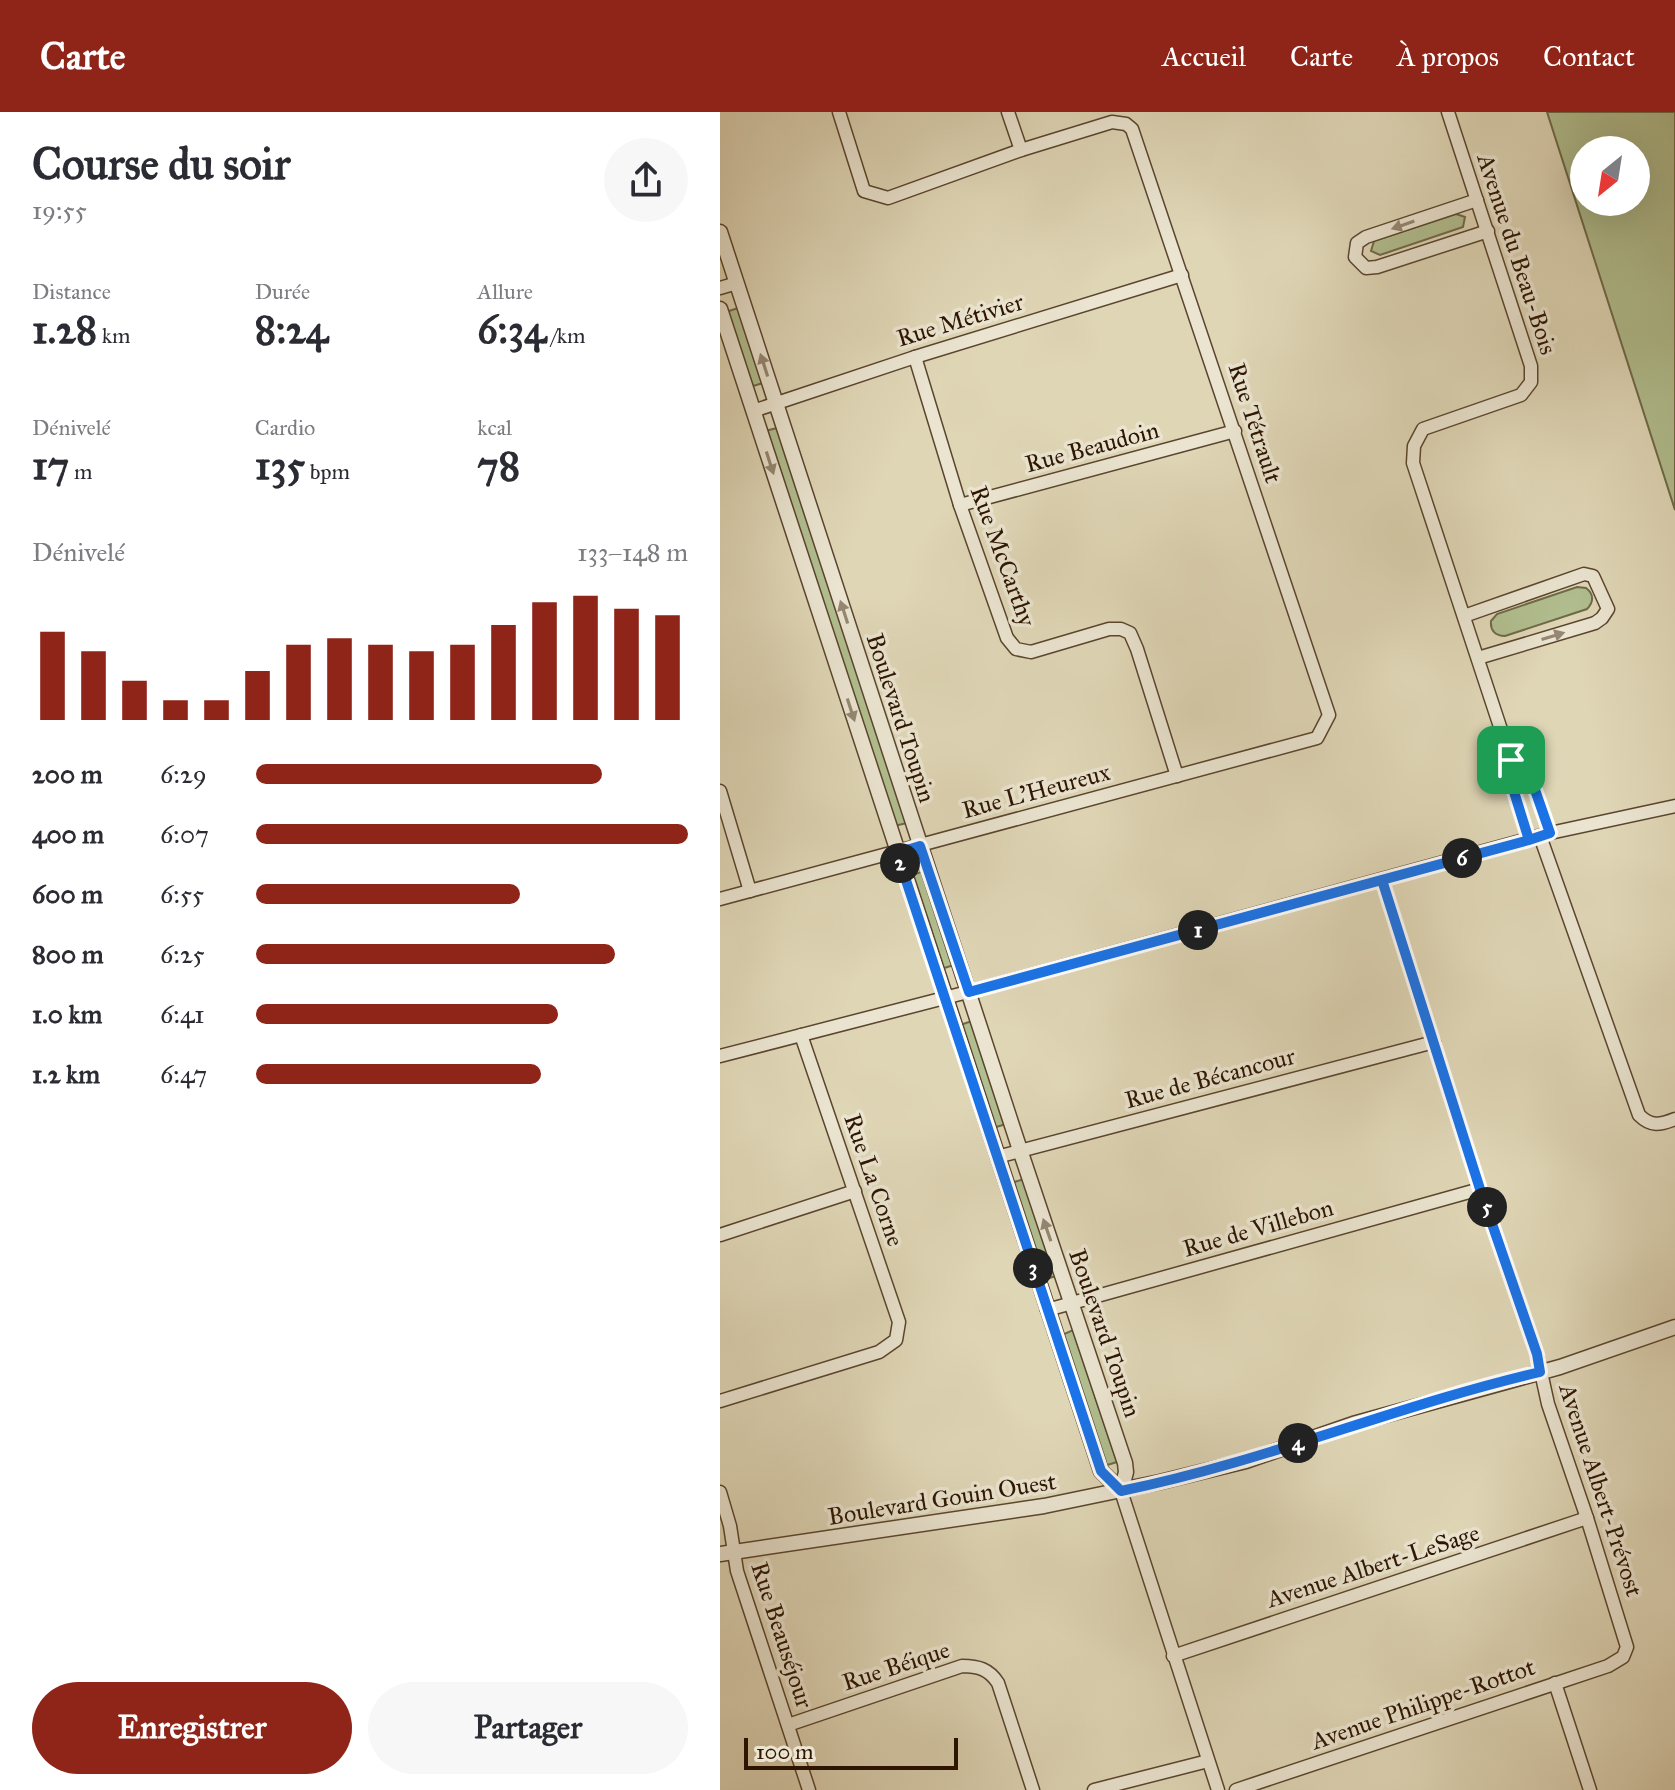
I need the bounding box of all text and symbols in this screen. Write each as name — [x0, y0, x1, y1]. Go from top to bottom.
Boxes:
text: Carte — [40, 33, 125, 79]
text: Accueil — [1162, 39, 1246, 74]
text: Carte — [1290, 39, 1353, 74]
text: À propos — [1397, 39, 1499, 74]
text: Contact — [1543, 39, 1635, 74]
north arrow — [1570, 136, 1650, 216]
map controls — [1570, 136, 1650, 216]
text: Course du soir — [32, 137, 290, 191]
button: share — [604, 138, 688, 222]
street label: Avenue du Beau-Bois — [1470, 149, 1564, 358]
text: 19:55 — [32, 194, 87, 226]
one-way arrow — [1390, 219, 1414, 231]
text: Distance — [32, 278, 111, 305]
text: Durée — [255, 278, 310, 305]
text: Allure — [477, 278, 533, 305]
street label: Rue Métivier — [893, 286, 1027, 354]
text: 1.28 — [32, 305, 97, 354]
text: 8:24 — [255, 305, 328, 354]
text: 6:34 — [477, 305, 546, 354]
text: km — [97, 322, 131, 349]
text: /km — [546, 322, 586, 349]
one-way arrow — [758, 352, 770, 376]
street label: Rue Tétrault — [1222, 359, 1289, 487]
text: Dénivelé — [32, 414, 111, 441]
text: Cardio — [255, 414, 315, 441]
text: kcal — [477, 414, 512, 441]
street label: Rue Beaudoin — [1022, 415, 1162, 479]
text: 17 — [32, 441, 69, 490]
text: 135 — [255, 441, 305, 490]
text: 78 — [477, 441, 520, 490]
one-way arrow — [764, 451, 777, 475]
text: m — [69, 458, 92, 485]
text: bpm — [305, 458, 350, 485]
street label: Rue McCarthy — [964, 482, 1043, 631]
text: Dénivelé — [32, 536, 125, 568]
text: 133–148 m — [577, 536, 688, 568]
one-way arrow — [837, 600, 850, 624]
one-way arrow — [1541, 629, 1565, 642]
street label: Boulevard Toupin — [860, 630, 942, 806]
one-way arrow — [845, 698, 857, 722]
pin — [1477, 726, 1545, 794]
icon: arrive — [1489, 738, 1533, 782]
street label: Rue L'Heureux — [959, 757, 1114, 825]
text: 200 m — [32, 758, 103, 790]
text: 6:29 — [160, 758, 207, 790]
text: 400 m — [32, 818, 104, 850]
text: 6:07 — [160, 818, 209, 850]
pin: 6 — [1442, 838, 1482, 878]
pin: 2 — [880, 843, 920, 883]
text: 6 — [1456, 844, 1468, 871]
text: 2 — [895, 849, 905, 876]
text: 600 m — [32, 878, 103, 910]
text: 6:55 — [160, 878, 204, 910]
pin: 1 — [1178, 910, 1218, 950]
text: 1 — [1194, 916, 1202, 943]
text: 800 m — [32, 938, 104, 970]
text: 6:25 — [160, 938, 205, 970]
text: 1.0 km — [32, 998, 102, 1030]
text: 6:41 — [160, 998, 205, 1030]
street label: Rue de Bécancour — [1122, 1041, 1298, 1115]
text: 1.2 km — [32, 1058, 100, 1090]
text: 6:47 — [160, 1058, 207, 1090]
street label: Rue La Corne — [837, 1110, 911, 1250]
pin: 5 — [1467, 1187, 1507, 1227]
street label: Rue de Villebon — [1179, 1192, 1337, 1264]
text: 5 — [1482, 1193, 1492, 1220]
one-way arrow — [1040, 1218, 1052, 1242]
street label: Boulevard Toupin — [1062, 1245, 1148, 1421]
pin: 3 — [1013, 1248, 1053, 1288]
text: 3 — [1029, 1254, 1037, 1281]
street label: Avenue Albert-Prévost — [1552, 1379, 1650, 1601]
pin: 4 — [1278, 1423, 1318, 1463]
text: 4 — [1292, 1429, 1304, 1456]
street label: Boulevard Gouin Ouest — [826, 1466, 1059, 1532]
street label: Avenue Albert-LeSage — [1262, 1517, 1483, 1615]
street label: Rue Beauséjour — [744, 1558, 820, 1712]
street label: Rue Béique — [838, 1635, 954, 1697]
street label: Avenue Philippe-Rottot — [1306, 1651, 1539, 1757]
button: Enregistrer — [32, 1682, 352, 1774]
button: Partager — [368, 1682, 688, 1774]
scale bar — [744, 1734, 958, 1770]
text: 100 m — [756, 1738, 813, 1765]

